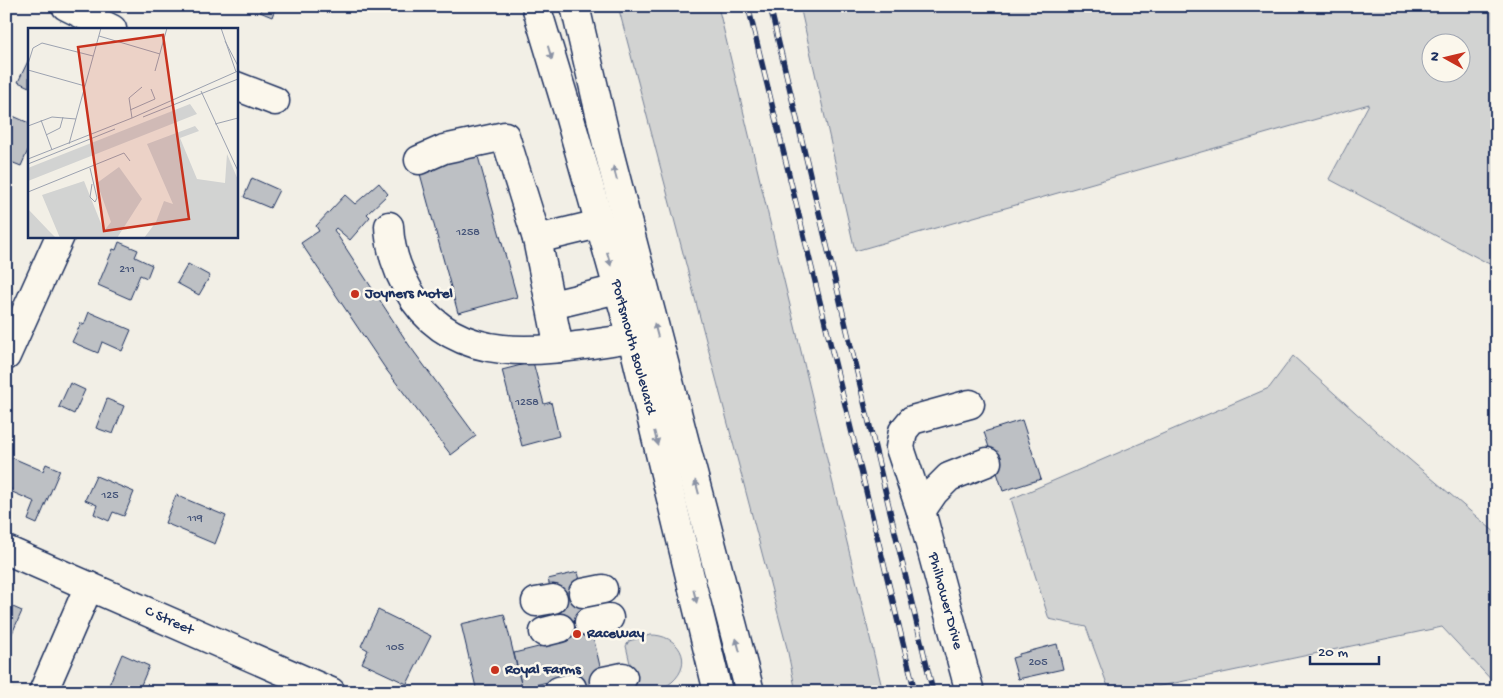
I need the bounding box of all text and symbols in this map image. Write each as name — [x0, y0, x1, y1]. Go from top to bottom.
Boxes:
inset map — [28, 28, 238, 238]
north arrow — [1420, 32, 1470, 82]
one-way arrow — [546, 46, 554, 61]
text: N — [1427, 51, 1445, 62]
one-way arrow — [610, 165, 618, 180]
house number: 1258 — [455, 226, 480, 240]
one-way arrow — [606, 252, 614, 267]
house number: 211 — [119, 263, 135, 277]
street label: Portsmouth Boulevard — [606, 277, 660, 418]
place label: Joyners Motel — [364, 285, 453, 303]
marker: Joyners Motel — [349, 288, 361, 300]
one-way arrow — [651, 323, 659, 338]
house number: 1258 — [514, 396, 539, 410]
one-way arrow — [652, 430, 660, 445]
one-way arrow — [692, 480, 700, 495]
house number: 125 — [100, 489, 119, 503]
house number: 119 — [186, 512, 203, 526]
street label: Philhower Drive — [923, 550, 967, 652]
one-way arrow — [691, 588, 699, 603]
street label: C Street — [142, 602, 198, 640]
place label: RaceWay — [586, 625, 645, 643]
marker: RaceWay — [571, 628, 583, 640]
scale bar — [1310, 633, 1379, 665]
one-way arrow — [734, 637, 742, 652]
house number: 105 — [385, 641, 404, 655]
text: 20 m — [1318, 644, 1348, 662]
house number: 205 — [1028, 656, 1048, 670]
place label: Royal Farms — [504, 661, 582, 679]
marker: Royal Farms — [489, 664, 501, 676]

